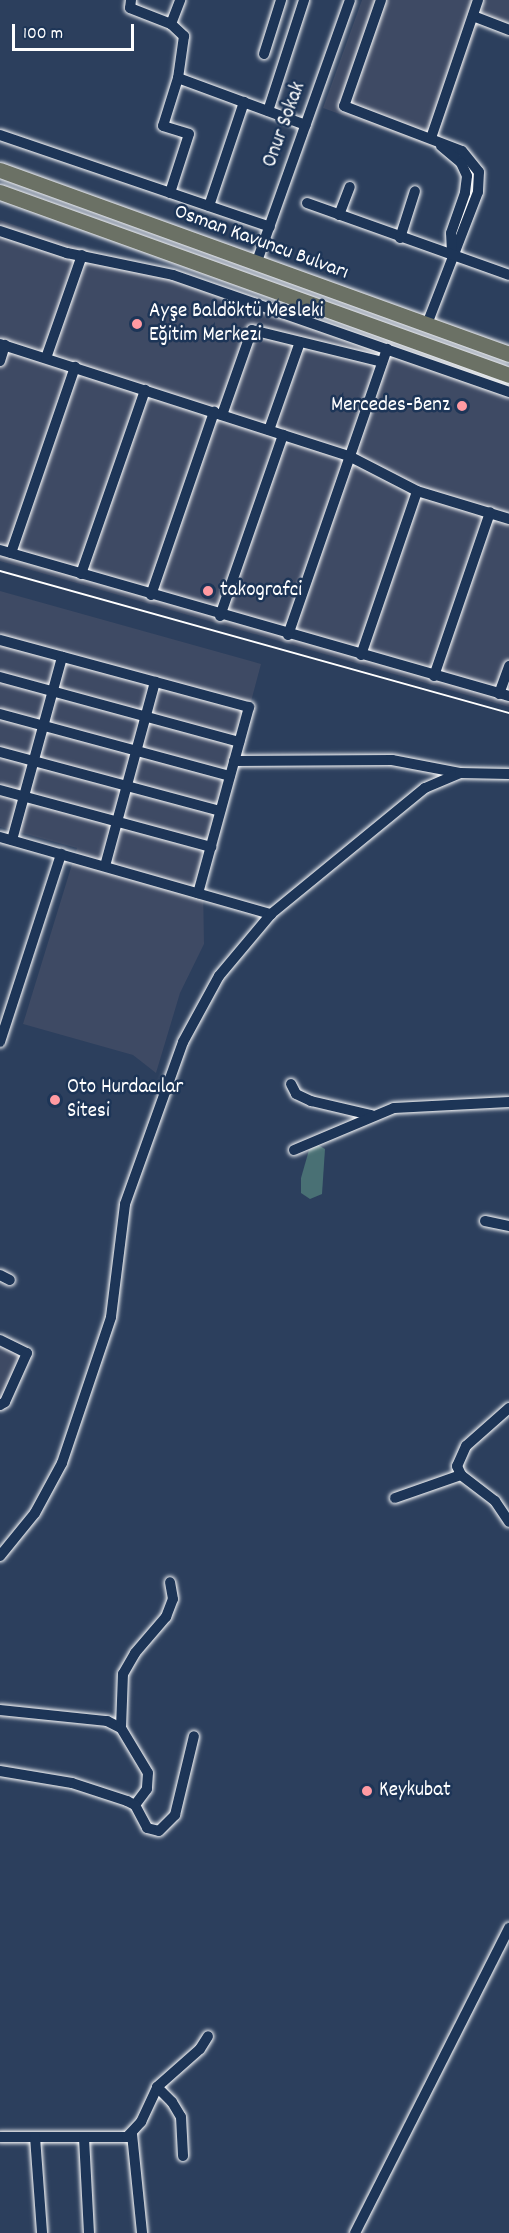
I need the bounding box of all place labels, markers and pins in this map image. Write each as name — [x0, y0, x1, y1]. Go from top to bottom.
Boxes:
place label: Ayşe Baldöktü Mesleki Eğitim Merkezi — [149, 299, 323, 349]
marker: Ayşe Baldöktü Mesleki Eğitim Merkezi — [130, 317, 144, 331]
place label: Mercedes-Benz — [331, 393, 450, 419]
marker: Mercedes-Benz — [455, 399, 469, 413]
place label: takografci — [220, 578, 302, 604]
marker: takografci — [201, 584, 215, 598]
place label: Oto Hurdacılar Sitesi — [67, 1075, 183, 1125]
marker: Oto Hurdacılar Sitesi — [48, 1093, 62, 1107]
place label: Keykubat — [379, 1778, 451, 1804]
marker: Keykubat — [360, 1784, 374, 1798]

